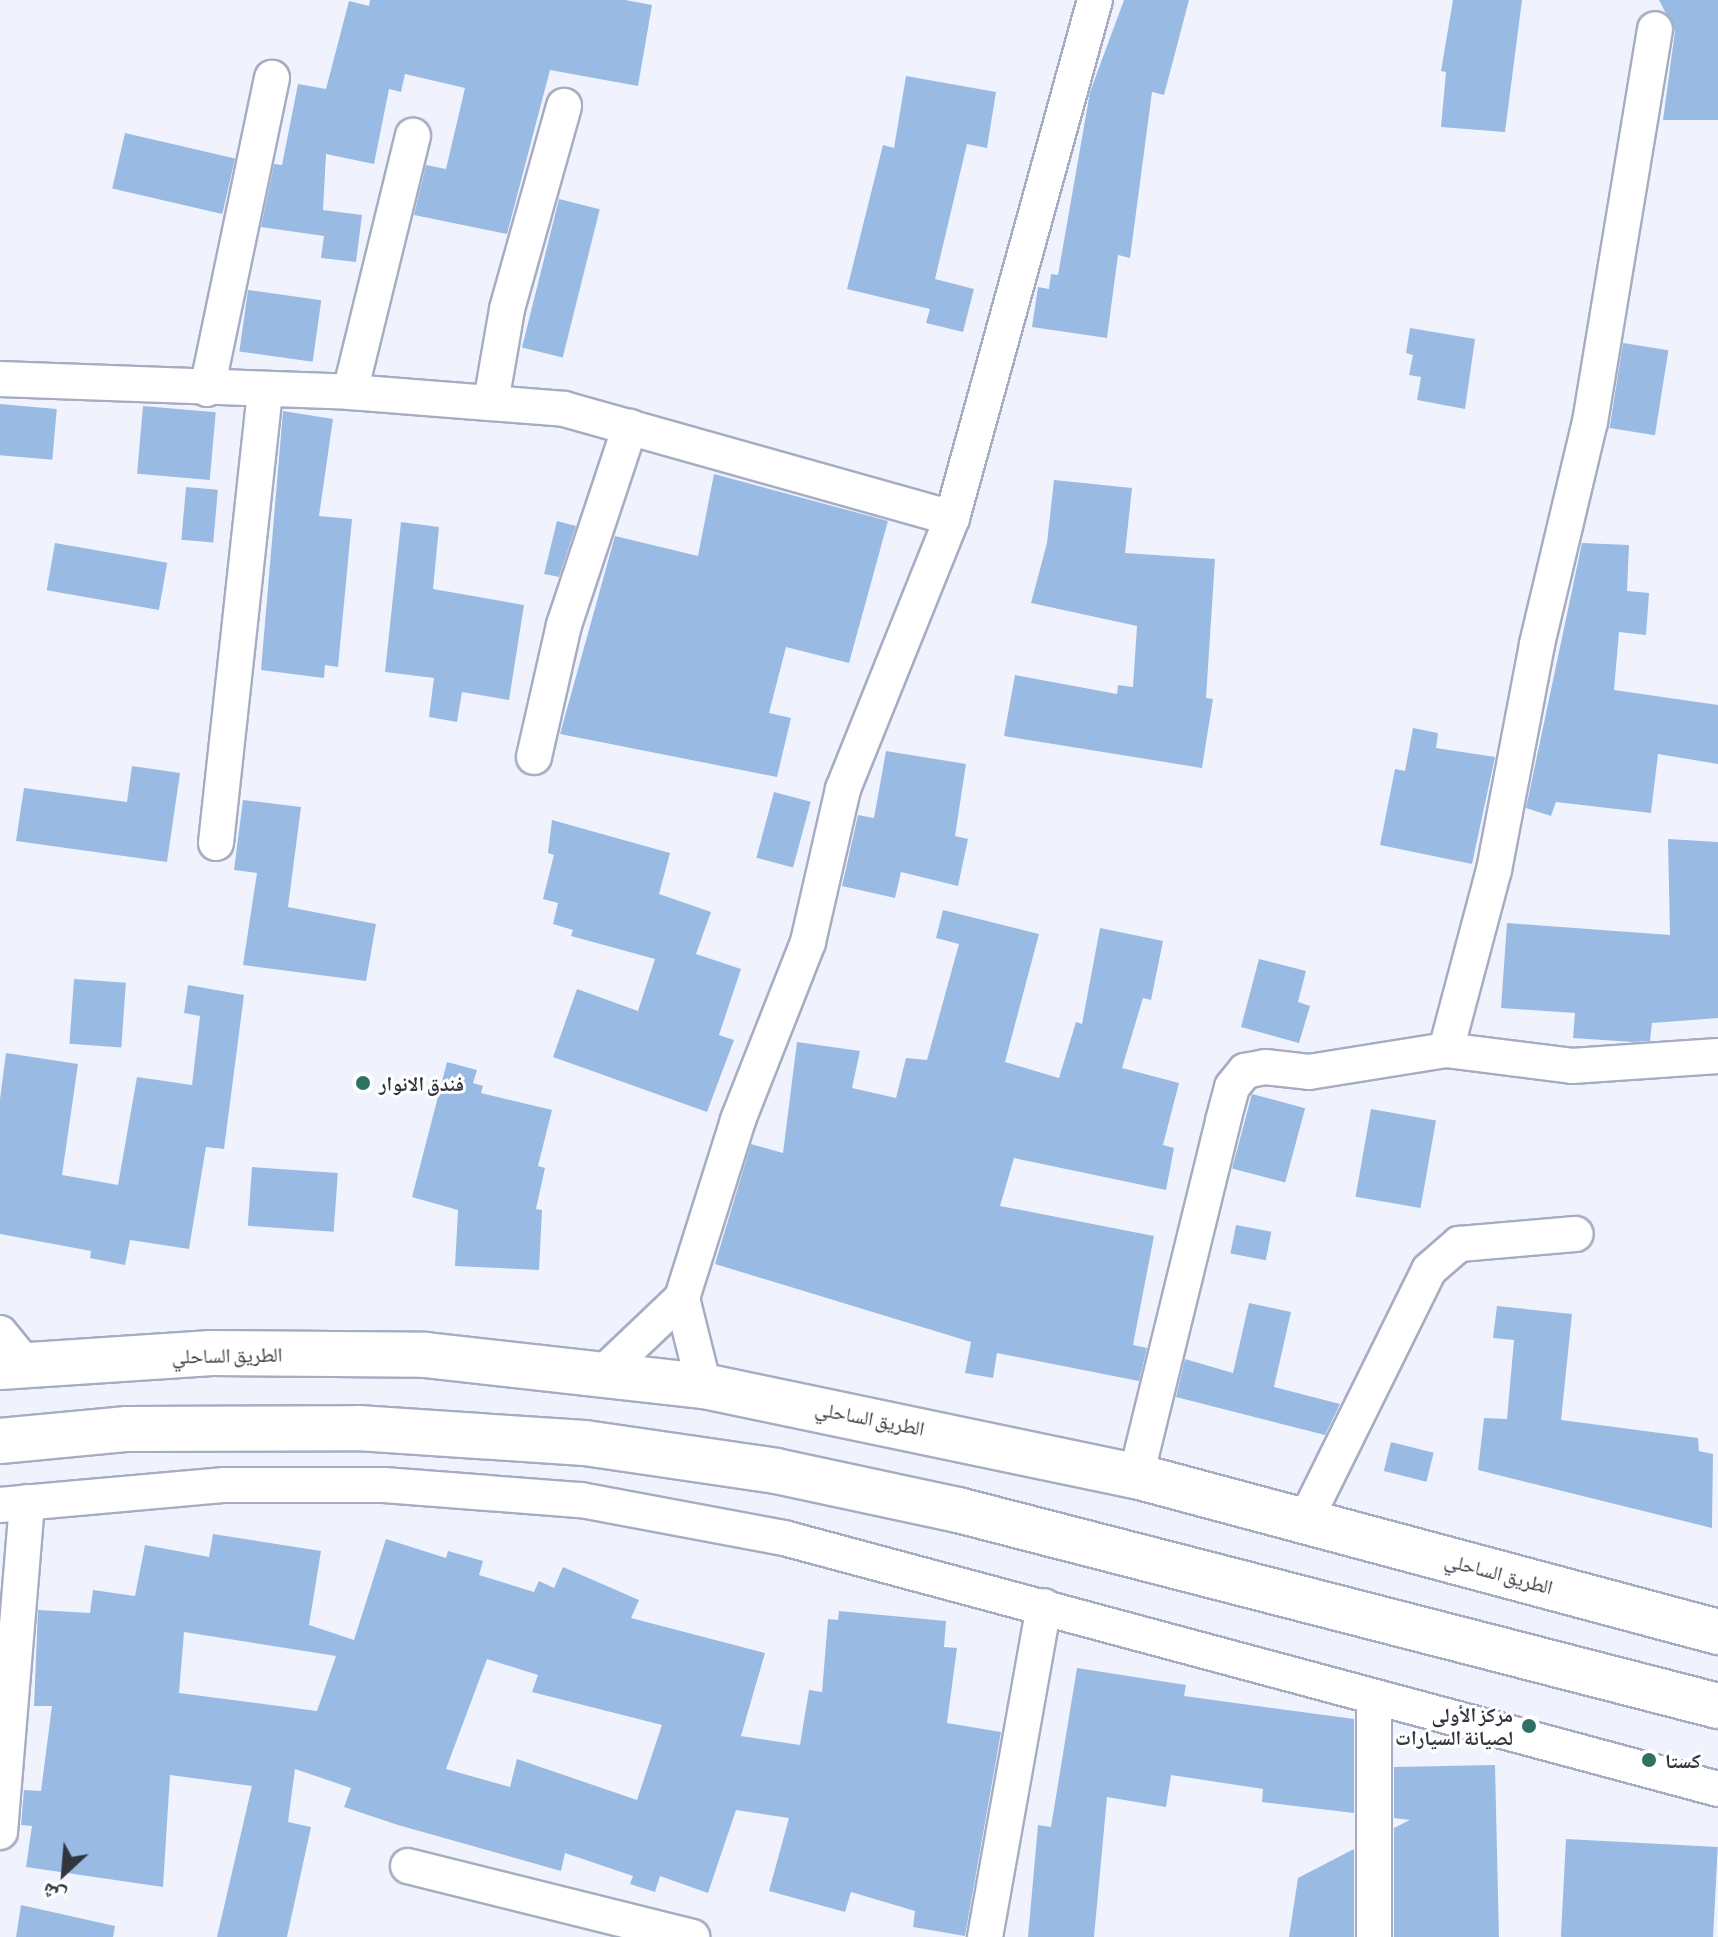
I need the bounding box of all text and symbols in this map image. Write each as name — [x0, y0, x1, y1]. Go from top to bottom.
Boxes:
place label: فندق الانوار — [379, 1071, 464, 1095]
marker: فندق الانوار — [354, 1074, 372, 1092]
street label: الطريق الساحلي — [171, 1342, 283, 1368]
street label: الطريق الساحلي — [813, 1396, 927, 1440]
street label: الطريق الساحلي — [1442, 1547, 1556, 1599]
place label: مركز الأولى لصيانة السيارات — [1395, 1702, 1513, 1749]
marker: مركز الأولى لصيانة السيارات — [1520, 1717, 1538, 1735]
place label: كستا — [1665, 1748, 1701, 1772]
marker: كستا — [1640, 1751, 1658, 1769]
north arrow — [24, 1833, 104, 1913]
text: ش — [37, 1878, 70, 1911]

